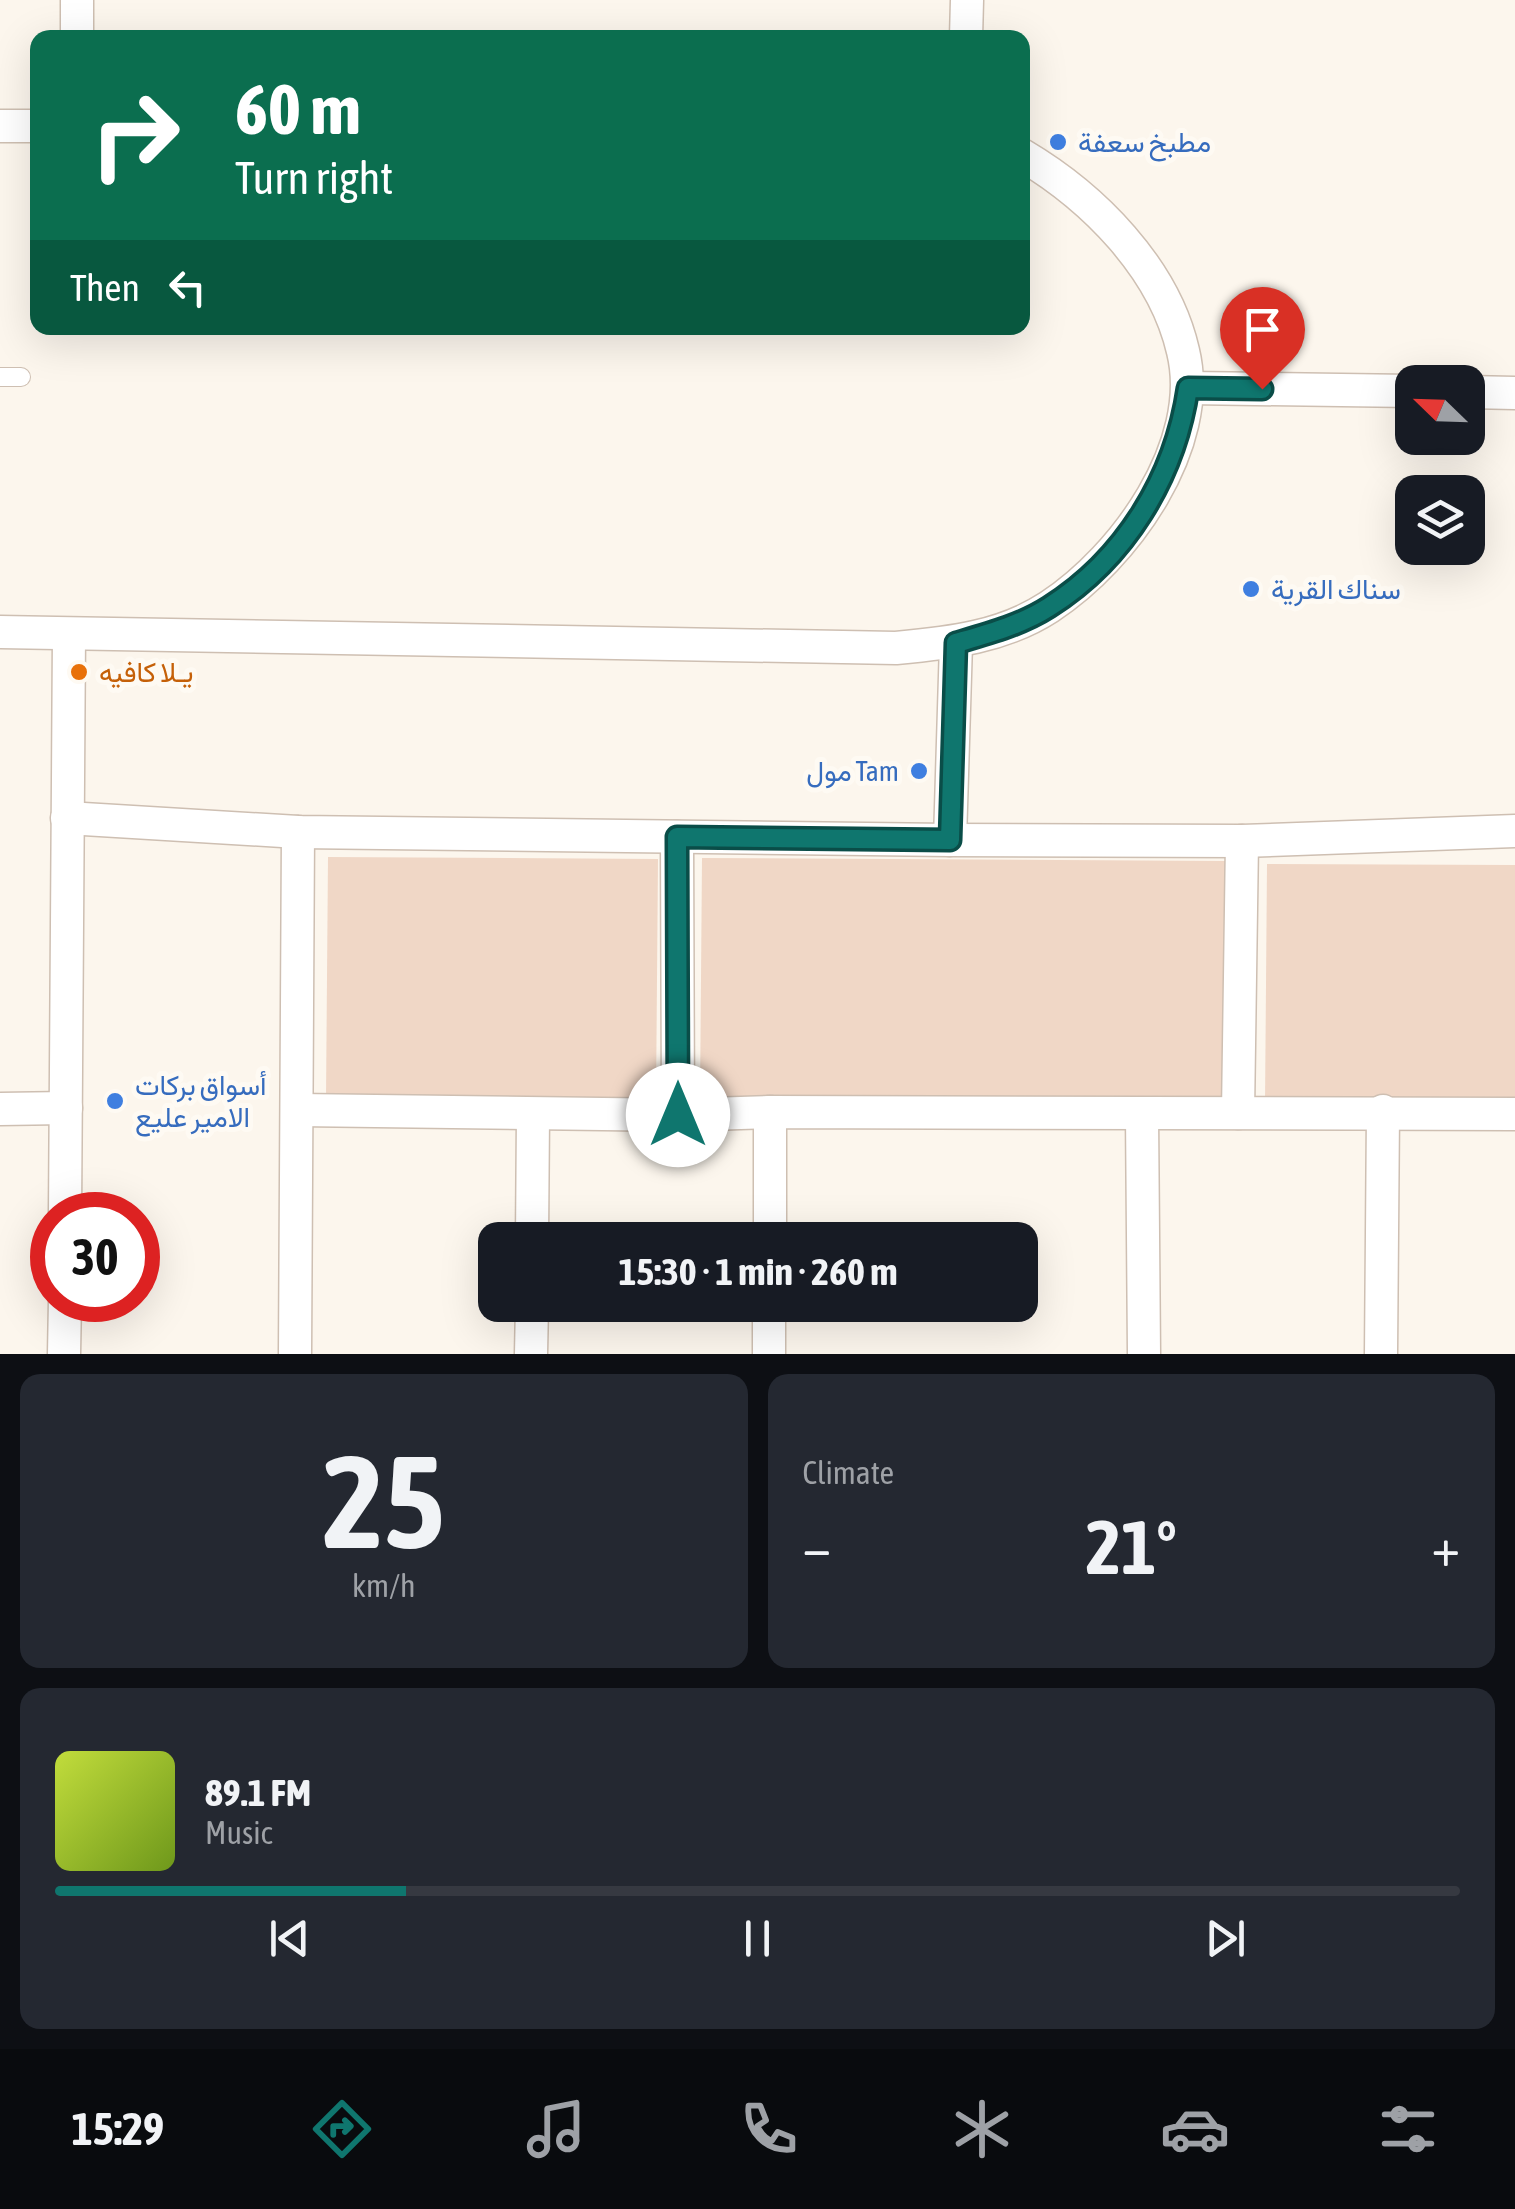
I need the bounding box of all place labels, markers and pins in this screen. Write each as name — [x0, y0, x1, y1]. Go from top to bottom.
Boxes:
place label: مطبخ سعفة — [1078, 126, 1211, 162]
marker: مطبخ سعفة — [1047, 131, 1069, 153]
pin — [1220, 287, 1305, 390]
place label: سناك القرية — [1271, 573, 1401, 607]
marker: سناك القرية — [1240, 578, 1262, 600]
place label: يـلا كافيه — [99, 656, 193, 688]
marker: يـلا كافيه — [68, 661, 90, 683]
place label: مول Tam — [806, 755, 899, 789]
marker: مول Tam — [908, 760, 930, 782]
place label: أسواق بركات الامير عليع — [135, 1069, 266, 1137]
marker: أسواق بركات الامير عليع — [104, 1090, 126, 1112]

